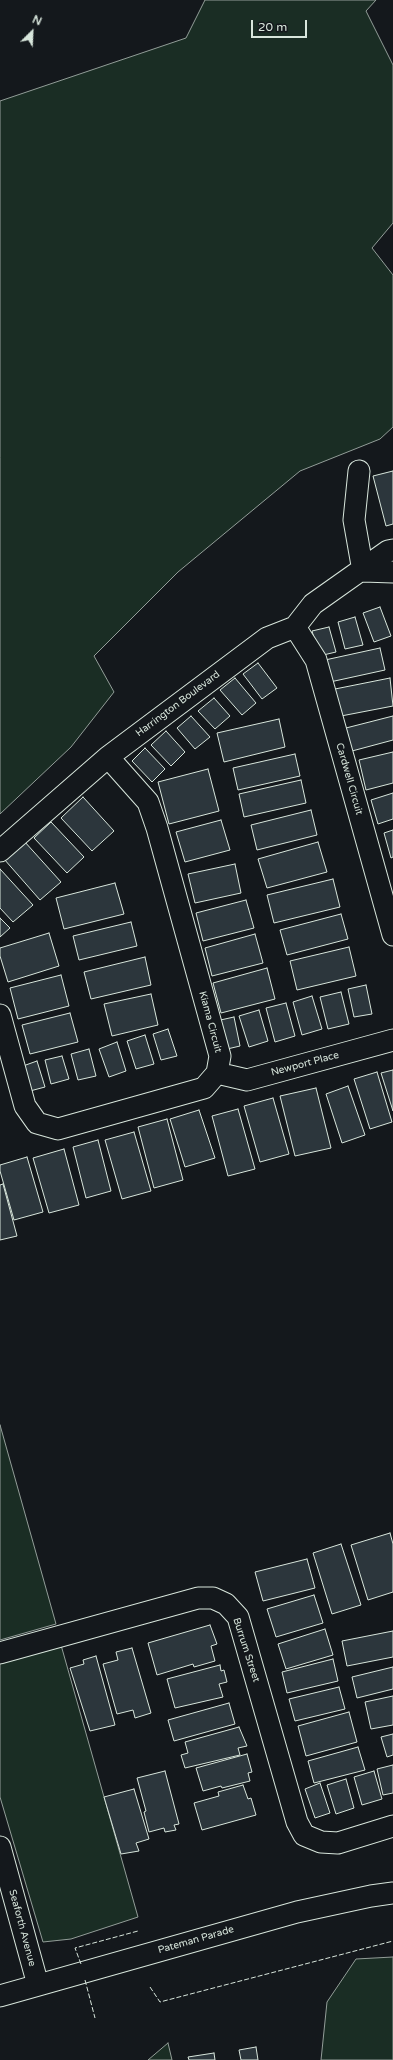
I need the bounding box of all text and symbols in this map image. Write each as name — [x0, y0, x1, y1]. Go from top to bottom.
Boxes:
north arrow — [12, 12, 52, 52]
scale bar — [253, 12, 309, 38]
text: N — [30, 13, 44, 28]
text: 20 m — [258, 20, 287, 34]
street label: Harrington Boulevard — [134, 668, 222, 740]
street label: Cardwell Circuit — [333, 742, 365, 816]
street label: Kiama Circuit — [196, 990, 224, 1054]
street label: Newport Place — [270, 1049, 340, 1079]
street label: Burrum Street — [230, 1616, 262, 1684]
street label: Seaforth Avenue — [6, 1888, 38, 1968]
street label: Pateman Parade — [157, 1923, 235, 1957]

